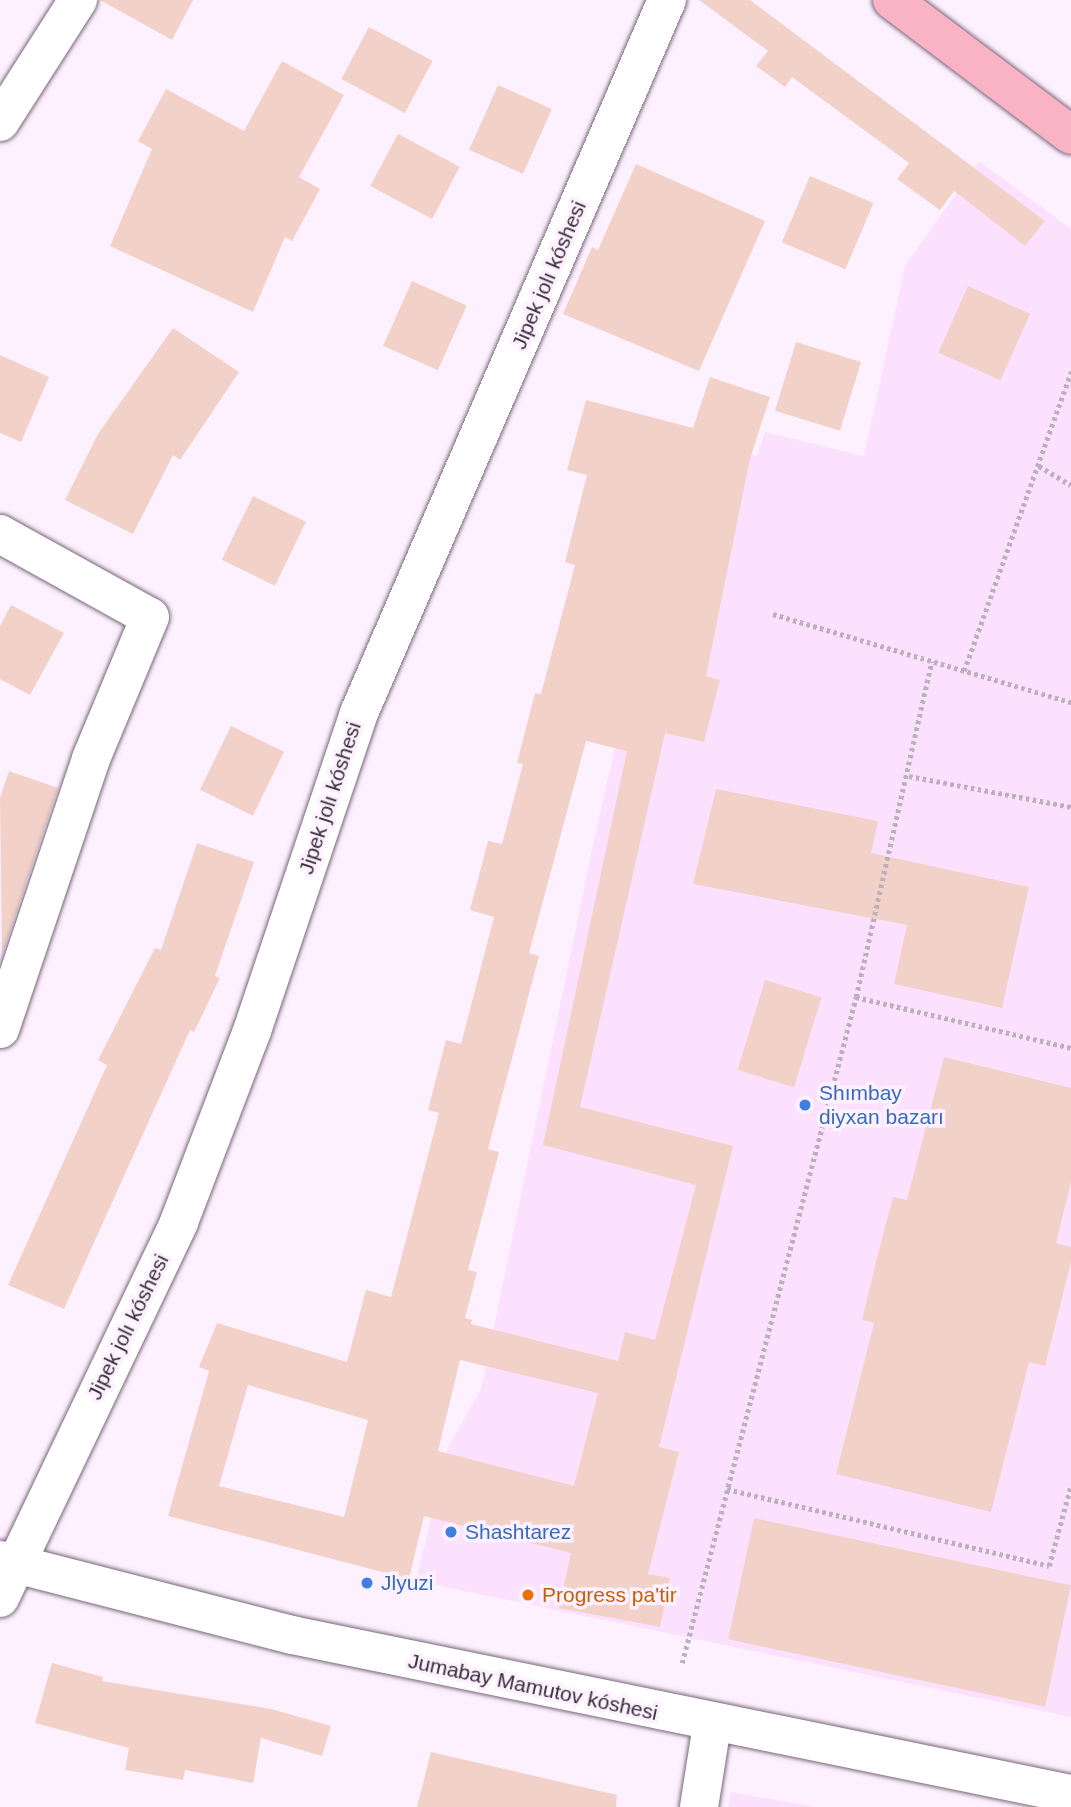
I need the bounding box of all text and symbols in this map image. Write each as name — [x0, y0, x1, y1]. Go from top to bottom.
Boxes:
street label: Jipek jolı kóshesi — [506, 197, 592, 353]
street label: Jipek jolı kóshesi — [293, 719, 367, 877]
place label: Shımbay diyxan bazarı — [819, 1080, 944, 1130]
marker: Shımbay diyxan bazarı — [797, 1097, 813, 1113]
street label: Jipek jolı kóshesi — [82, 1250, 174, 1404]
place label: Shashtarez — [465, 1519, 571, 1545]
marker: Shashtarez — [443, 1524, 459, 1540]
place label: Jlyuzi — [381, 1570, 434, 1596]
marker: Jlyuzi — [359, 1575, 375, 1591]
place label: Progress pa'tir — [542, 1582, 677, 1608]
marker: Progress pa'tir — [520, 1587, 536, 1603]
street label: Jumabay Mamutov kóshesi — [406, 1648, 660, 1726]

